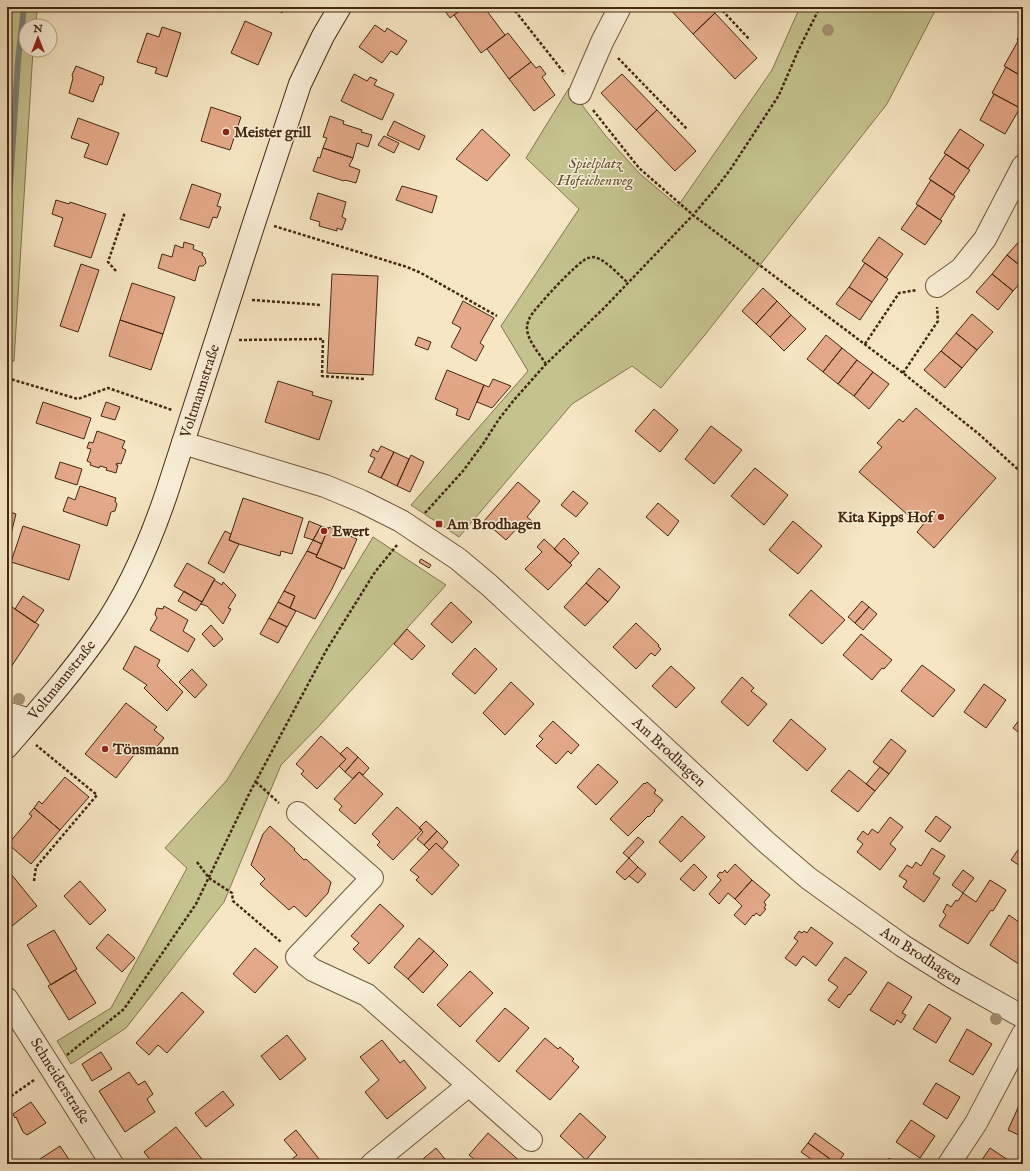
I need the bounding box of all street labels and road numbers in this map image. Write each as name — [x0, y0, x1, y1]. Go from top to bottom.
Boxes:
street label: Voltmannstraße — [176, 342, 224, 441]
street label: Voltmannstraße — [23, 636, 100, 725]
street label: Am Brodhagen — [627, 712, 710, 791]
street label: Am Brodhagen — [876, 922, 966, 990]
street label: Schneiderstraße — [26, 1034, 94, 1128]

